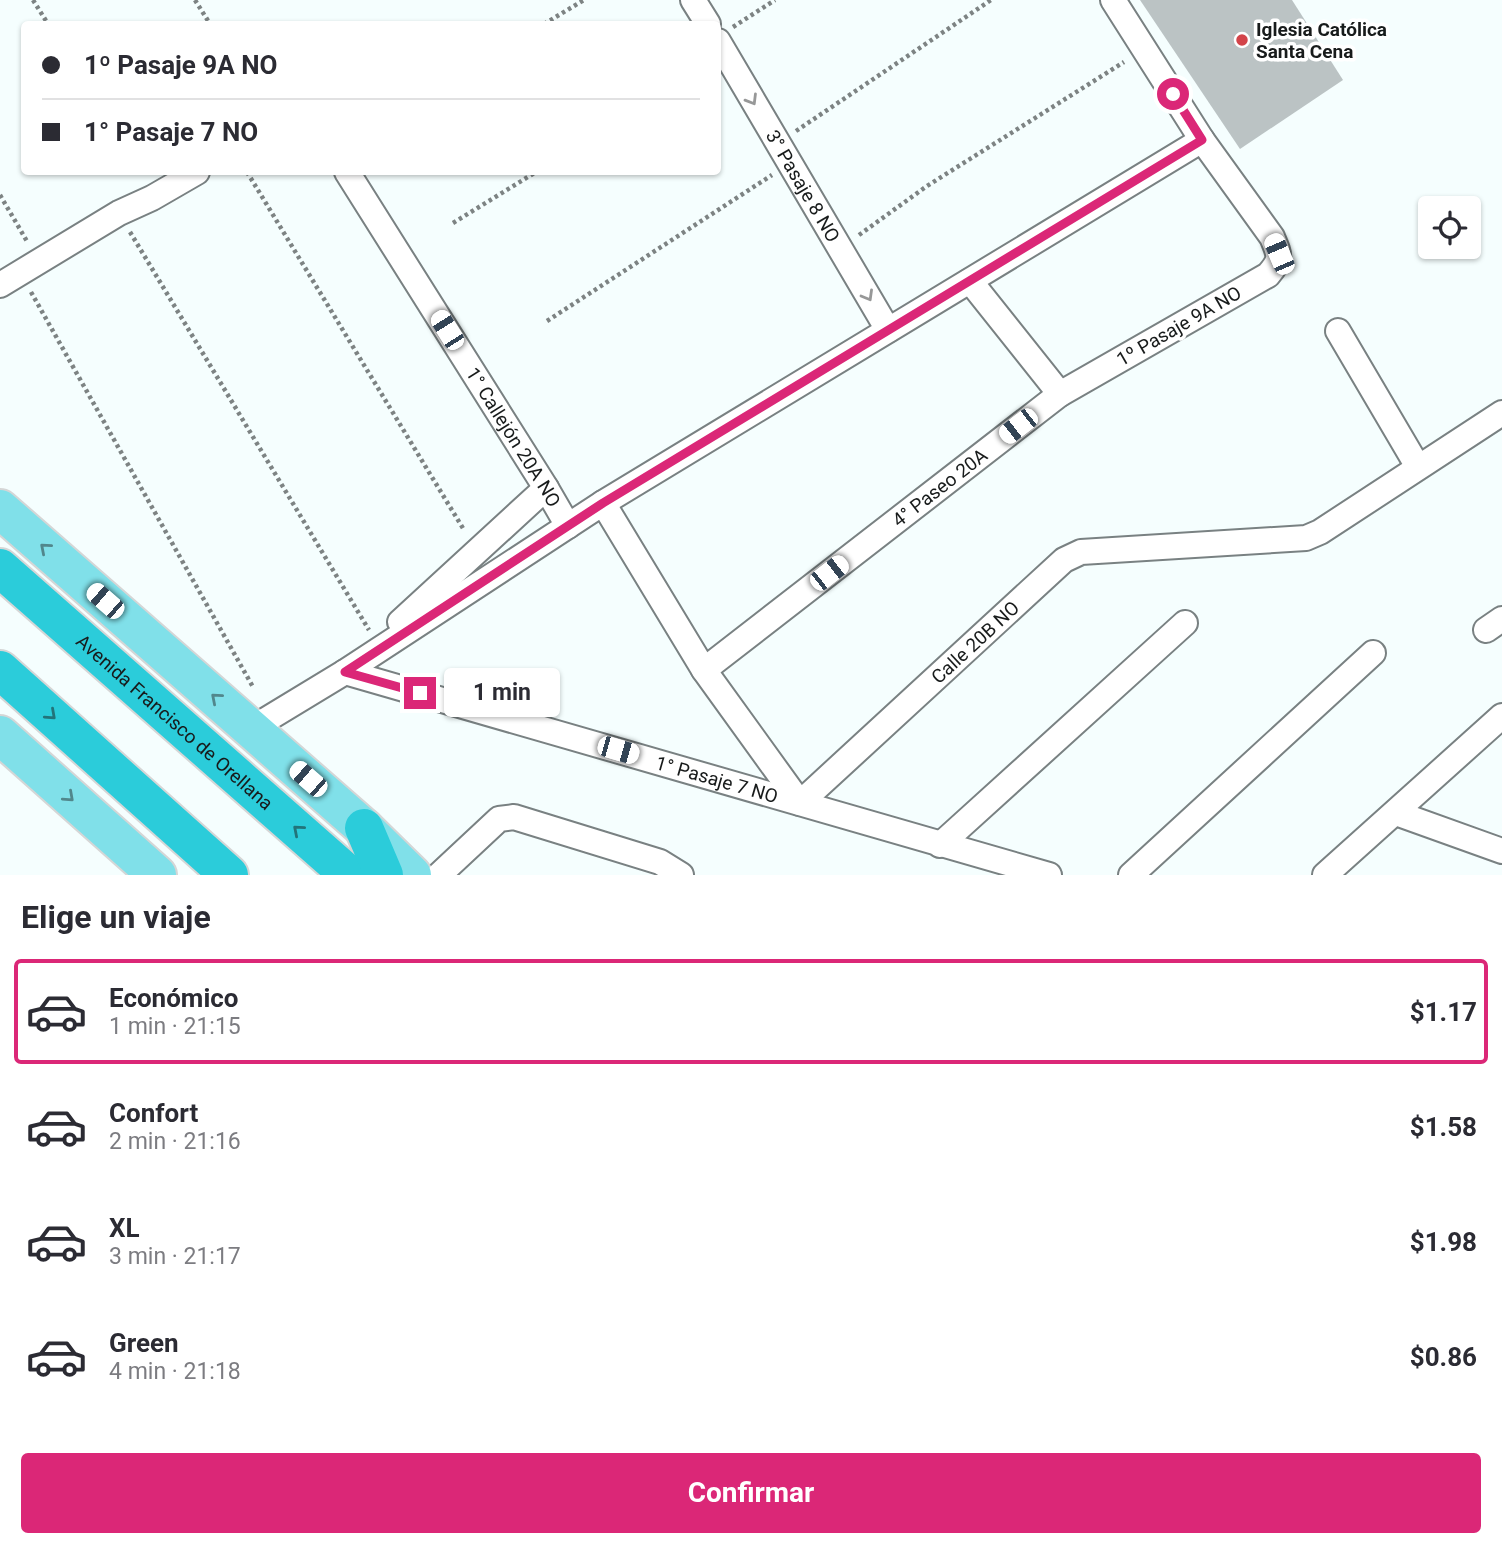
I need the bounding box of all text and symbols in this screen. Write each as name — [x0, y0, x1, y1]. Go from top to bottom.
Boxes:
place label: Iglesia Católica Santa Cena — [1256, 18, 1387, 63]
marker: Iglesia Católica Santa Cena — [1234, 32, 1250, 48]
text: 1º Pasaje 9A NO — [84, 50, 277, 80]
route start — [1157, 78, 1189, 110]
one-way arrow — [744, 92, 757, 105]
text: 1° Pasaje 7 NO — [84, 117, 258, 147]
street label: 3° Pasaje 8 NO — [761, 126, 845, 246]
map controls — [1418, 196, 1481, 259]
button: locate — [1418, 196, 1481, 259]
car — [1262, 231, 1297, 277]
street label: 1º Pasaje 9A NO — [1113, 281, 1245, 371]
one-way arrow — [860, 288, 873, 301]
car — [427, 307, 468, 353]
street label: 1° Callejón 20A NO — [461, 363, 566, 511]
car — [995, 405, 1042, 447]
street label: 4° Paseo 20A — [887, 443, 992, 531]
one-way arrow — [40, 544, 53, 556]
car — [806, 552, 853, 594]
car — [83, 579, 128, 623]
street label: Calle 20B NO — [926, 596, 1024, 688]
street label: Avenida Francisco de Orellana — [72, 629, 278, 815]
callout: 1 min — [444, 668, 560, 718]
route end — [404, 677, 436, 709]
text: 1 min — [473, 679, 531, 706]
one-way arrow — [211, 694, 224, 706]
one-way arrow — [43, 707, 56, 720]
car — [595, 734, 642, 766]
street label: 1° Pasaje 7 NO — [653, 751, 781, 808]
car — [286, 757, 331, 801]
one-way arrow — [61, 789, 74, 801]
one-way arrow — [293, 826, 306, 838]
text: Elige un viaje — [21, 898, 211, 936]
icon: car — [25, 980, 88, 1043]
text: Económico — [109, 983, 238, 1013]
text: $1.17 — [1410, 997, 1477, 1027]
text: 1 min · 21:15 — [109, 1013, 241, 1040]
icon: car — [25, 1095, 88, 1158]
text: Confort — [109, 1098, 198, 1128]
text: $1.58 — [1410, 1112, 1477, 1142]
text: 2 min · 21:16 — [109, 1128, 241, 1155]
icon: car — [25, 1210, 88, 1273]
text: XL — [109, 1213, 140, 1243]
text: $1.98 — [1410, 1227, 1477, 1257]
text: 3 min · 21:17 — [109, 1243, 241, 1270]
icon: car — [25, 1325, 88, 1388]
text: Green — [109, 1328, 179, 1358]
text: $0.86 — [1410, 1342, 1477, 1372]
text: 4 min · 21:18 — [109, 1358, 241, 1385]
button: Confirmar — [21, 1453, 1481, 1533]

